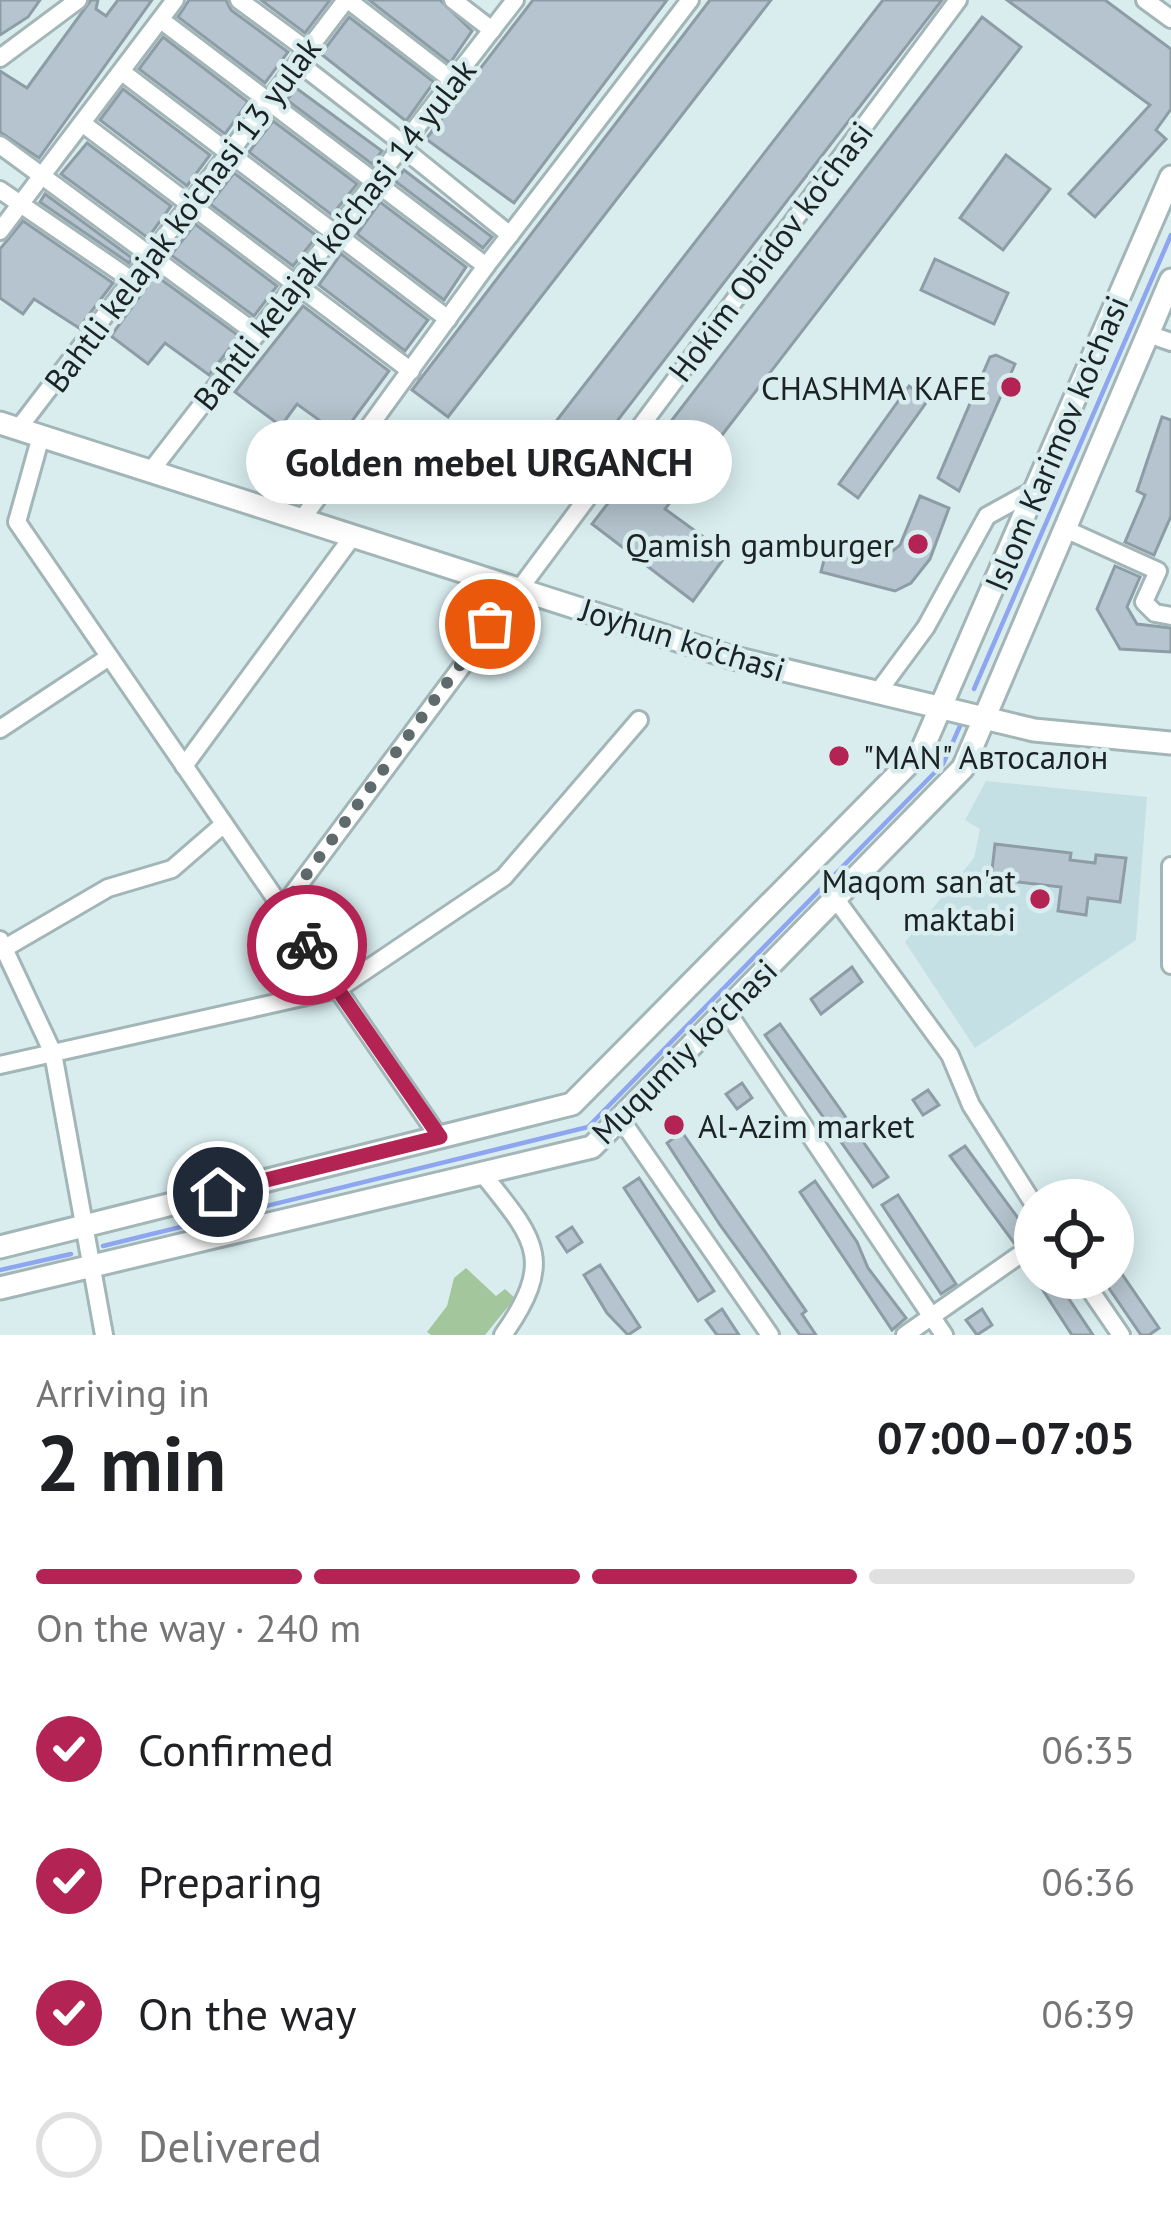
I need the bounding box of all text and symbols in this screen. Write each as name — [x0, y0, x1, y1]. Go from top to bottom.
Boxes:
street label: Bahtli kelajak ko'chasi 13 yulak — [34, 27, 330, 400]
street label: Bahtli kelajak ko'chasi 14 yulak — [183, 49, 485, 418]
street label: Hokim Obidov ko'chasi — [658, 112, 882, 390]
street label: Islom Karimov ko'chasi — [974, 289, 1138, 597]
place label: CHASHMA KAFE — [761, 366, 987, 409]
marker: CHASHMA KAFE — [998, 374, 1024, 400]
callout: Golden mebel URGANCH — [247, 420, 733, 504]
text: Golden mebel URGANCH — [285, 436, 693, 487]
place label: Qamish gamburger — [625, 523, 894, 566]
marker: Qamish gamburger — [905, 531, 931, 557]
pin — [439, 573, 541, 675]
street label: Joyhun ko'chasi — [573, 587, 791, 691]
icon: bag — [457, 591, 523, 657]
place label: "MAN" Автосалон — [863, 735, 1108, 778]
marker: "MAN" Автосалон — [826, 743, 852, 769]
place label: Maqom san'at maktabi — [821, 859, 1016, 940]
courier — [247, 885, 367, 1005]
marker: Maqom san'at maktabi — [1027, 886, 1053, 912]
icon: bike — [274, 912, 340, 978]
street label: Muqumiy ko'chasi — [582, 949, 786, 1153]
place label: Al-Azim market — [698, 1104, 914, 1147]
marker: Al-Azim market — [661, 1112, 687, 1138]
pin — [167, 1141, 269, 1243]
icon: home — [185, 1159, 251, 1225]
map controls — [1014, 1179, 1134, 1299]
button: locate — [1014, 1179, 1134, 1299]
text: Arriving in — [36, 1367, 210, 1418]
text: 07:00–07:05 — [877, 1408, 1135, 1466]
text: 2 min — [36, 1412, 226, 1513]
text: On the way · 240 m — [36, 1602, 361, 1653]
icon: check — [36, 1716, 102, 1782]
text: Confirmed — [138, 1720, 334, 1778]
text: 06:35 — [1041, 1724, 1135, 1775]
icon: check — [36, 1848, 102, 1914]
text: Preparing — [138, 1852, 323, 1910]
text: 06:36 — [1041, 1856, 1135, 1907]
icon: check — [36, 1980, 102, 2046]
text: On the way — [138, 1984, 357, 2042]
text: 06:39 — [1041, 1988, 1135, 2039]
text: Delivered — [138, 2116, 322, 2174]

